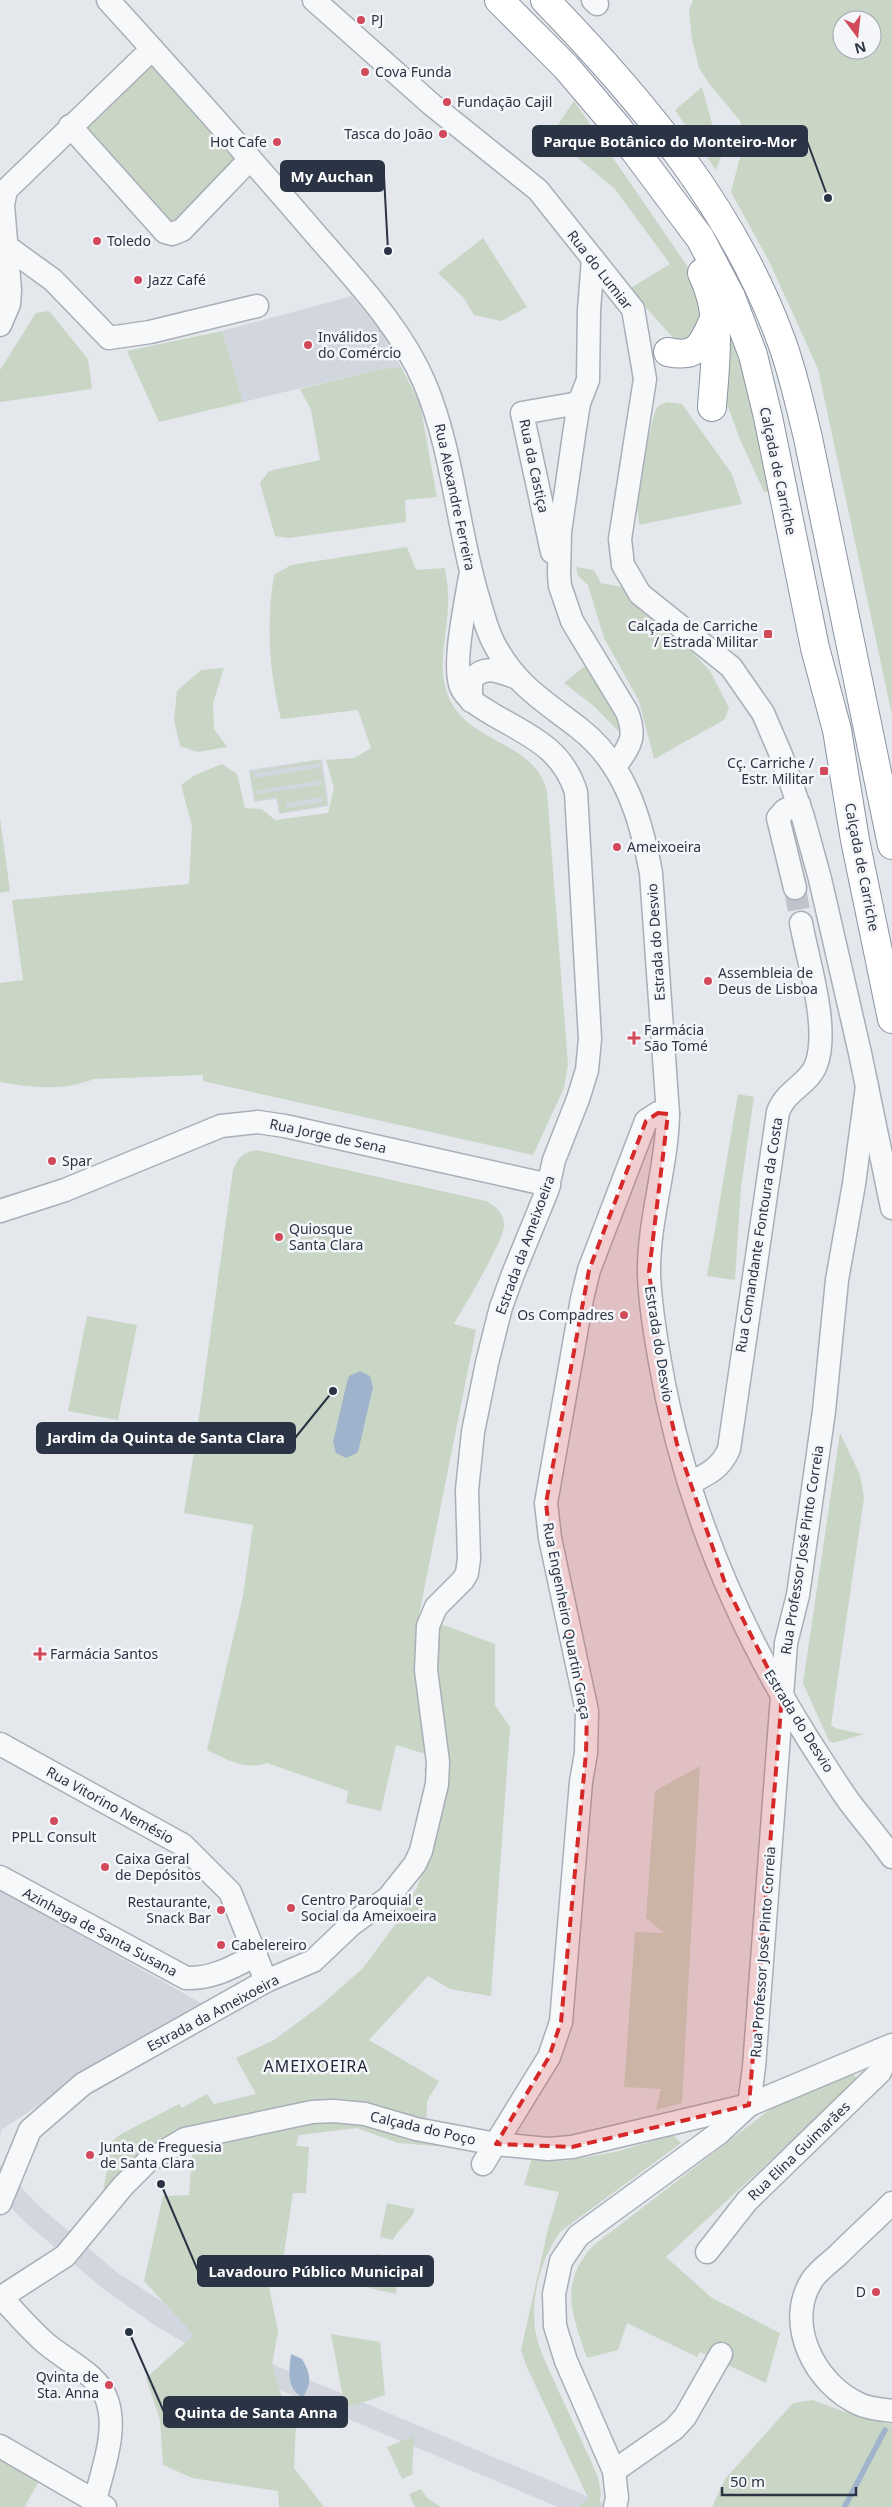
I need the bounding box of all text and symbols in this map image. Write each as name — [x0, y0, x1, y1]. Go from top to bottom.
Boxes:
place label: PJ — [371, 10, 383, 29]
north arrow — [832, 10, 882, 60]
marker: PJ — [355, 14, 367, 26]
text: N — [853, 37, 868, 59]
place label: Cova Funda — [375, 62, 452, 81]
marker: Cova Funda — [359, 66, 371, 78]
place label: Fundação Cajil — [457, 92, 552, 111]
marker: Fundação Cajil — [441, 96, 453, 108]
place label: Tasca do João — [344, 124, 433, 143]
callout: Parque Botânico do Monteiro-Mor — [533, 126, 807, 156]
marker: Tasca do João — [437, 128, 449, 140]
text: Parque Botânico do Monteiro-Mor — [543, 131, 797, 151]
place label: Hot Cafe — [210, 132, 267, 151]
marker: Hot Cafe — [271, 136, 283, 148]
callout: My Auchan — [281, 161, 384, 191]
text: My Auchan — [291, 166, 373, 186]
street label: Rua do Lumiar — [563, 226, 638, 313]
place label: Toledo — [107, 231, 151, 250]
marker: Toledo — [91, 235, 103, 247]
place label: Jazz Café — [146, 270, 206, 289]
marker: Jazz Café — [132, 274, 144, 286]
place label: Inválidos do Comércio — [318, 327, 401, 362]
marker: Inválidos do Comércio — [302, 339, 314, 351]
street label: Calçada de Carriche — [756, 405, 801, 537]
street label: Rua da Castiça — [515, 417, 554, 515]
street label: Rua Alexandre Ferreira — [431, 422, 480, 572]
place label: Calçada de Carriche / Estrada Militar — [628, 616, 758, 651]
marker: Calçada de Carriche / Estrada Militar — [762, 628, 774, 640]
place label: Cç. Carriche / Estr. Militar — [727, 753, 815, 788]
marker: Cç. Carriche / Estr. Militar — [818, 765, 830, 777]
street label: Calçada de Carriche — [841, 801, 884, 933]
place label: Ameixoeira — [627, 837, 701, 856]
marker: Ameixoeira — [611, 841, 623, 853]
street label: Estrada do Desvio — [642, 883, 669, 1001]
place label: Assembleia de Deus de Lisboa — [718, 963, 818, 998]
marker: Assembleia de Deus de Lisboa — [702, 975, 714, 987]
place label: Farmácia São Tomé — [644, 1020, 708, 1055]
marker: Farmácia São Tomé — [628, 1032, 640, 1044]
street label: Rua Jorge de Sena — [268, 1114, 388, 1157]
street label: Rua Comandante Fontoura da Costa — [731, 1116, 787, 1354]
place label: Spar — [62, 1151, 92, 1170]
marker: Spar — [46, 1155, 58, 1167]
street label: Estrada da Ameixoeira — [490, 1172, 559, 1317]
place label: Quiosque Santa Clara — [289, 1219, 363, 1254]
marker: Quiosque Santa Clara — [273, 1231, 285, 1243]
street label: Estrada do Desvio — [641, 1284, 678, 1404]
place label: Os Compadres — [517, 1305, 614, 1324]
marker: Os Compadres — [618, 1309, 630, 1321]
callout: Jardim da Quinta de Santa Clara — [37, 1423, 295, 1453]
text: Jardim da Quinta de Santa Clara — [45, 1427, 285, 1447]
street label: Rua Professor José Pinto Correia — [776, 1444, 827, 1656]
street label: Rua Engenheiro Quartin Graça — [539, 1521, 596, 1721]
place label: Farmácia Santos — [50, 1644, 158, 1663]
marker: Farmácia Santos — [34, 1648, 46, 1660]
street label: Estrada do Desvio — [760, 1666, 839, 1776]
street label: Rua Vitorino Nemésio — [43, 1762, 177, 1848]
marker: PPLL Consult — [48, 1815, 60, 1827]
place label: PPLL Consult — [11, 1827, 97, 1846]
street label: Rua Professor José Pinto Correia — [746, 1846, 779, 2058]
place label: Caixa Geral de Depósitos — [115, 1849, 201, 1884]
marker: Caixa Geral de Depósitos — [99, 1861, 111, 1873]
street label: Azinhaga de Santa Susana — [20, 1883, 181, 1980]
place label: Centro Paroquial e Social da Ameixoeira — [301, 1890, 437, 1925]
place label: Restaurante, Snack Bar — [127, 1892, 211, 1927]
marker: Centro Paroquial e Social da Ameixoeira — [285, 1902, 297, 1914]
marker: Restaurante, Snack Bar — [215, 1904, 227, 1916]
place label: Cabelereiro — [231, 1935, 307, 1954]
marker: Cabelereiro — [215, 1939, 227, 1951]
street label: Estrada da Ameixoeira — [143, 1970, 282, 2055]
district label: AMEIXOEIRA — [263, 2055, 369, 2077]
street label: Rua Elina Guimarães — [743, 2097, 854, 2204]
street label: Calçada do Poço — [368, 2106, 478, 2149]
place label: Junta de Freguesia de Santa Clara — [98, 2137, 222, 2172]
marker: Junta de Freguesia de Santa Clara — [84, 2149, 96, 2161]
callout: Lavadouro Público Municipal — [198, 2256, 433, 2286]
text: Lavadouro Público Municipal — [208, 2261, 424, 2281]
place label: D — [856, 2282, 866, 2301]
marker: D — [870, 2286, 882, 2298]
place label: Qvinta de Sta. Anna — [36, 2367, 99, 2402]
marker: Qvinta de Sta. Anna — [103, 2379, 115, 2391]
callout: Quinta de Santa Anna — [164, 2397, 347, 2427]
text: Quinta de Santa Anna — [175, 2402, 337, 2422]
scale bar — [722, 2464, 856, 2496]
text: 50 m — [730, 2471, 765, 2491]

